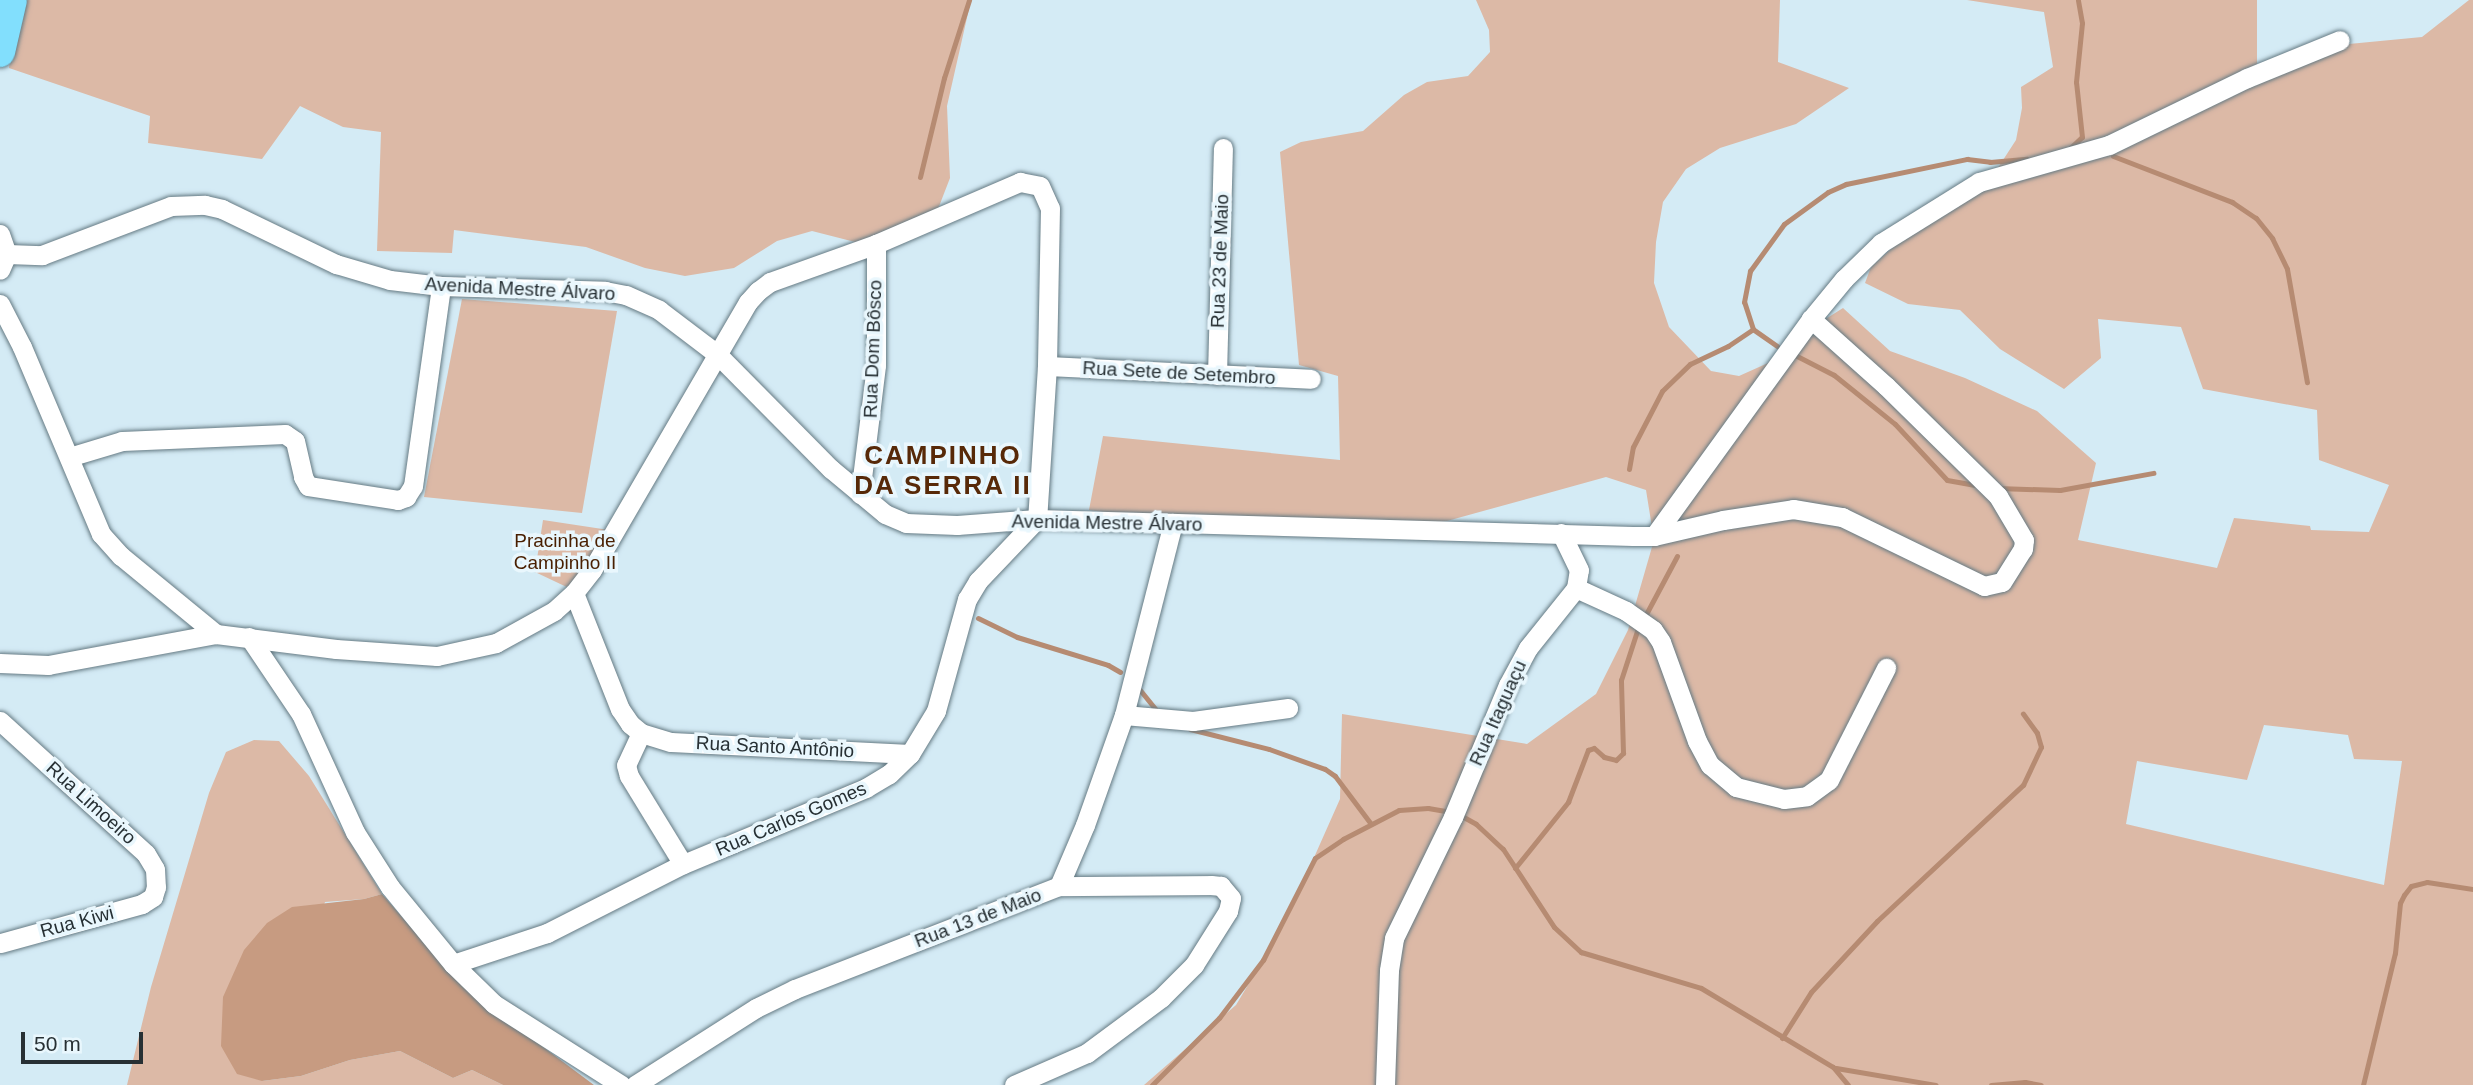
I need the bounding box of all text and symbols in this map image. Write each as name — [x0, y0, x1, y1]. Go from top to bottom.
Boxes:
street label: Rua 23 de Maio — [1206, 194, 1234, 328]
street label: Avenida Mestre Álvaro — [424, 273, 616, 305]
street label: Rua Dom Bôsco — [859, 279, 887, 419]
street label: Rua Sete de Setembro — [1082, 357, 1276, 389]
district label: CAMPINHO DA SERRA II — [855, 440, 1031, 502]
street label: Avenida Mestre Álvaro — [1011, 510, 1203, 536]
park label: Pracinha de Campinho II — [514, 530, 616, 574]
street label: Rua Itaguaçu — [1465, 657, 1531, 769]
street label: Rua Santo Antônio — [695, 731, 855, 763]
street label: Rua Limoeiro — [41, 757, 141, 849]
street label: Rua Carlos Gomes — [712, 777, 870, 861]
street label: Rua 13 de Maio — [911, 883, 1045, 953]
street label: Rua Kiwi — [38, 901, 116, 943]
scale bar — [24, 1018, 147, 1062]
text: 50 m — [34, 1032, 81, 1055]

